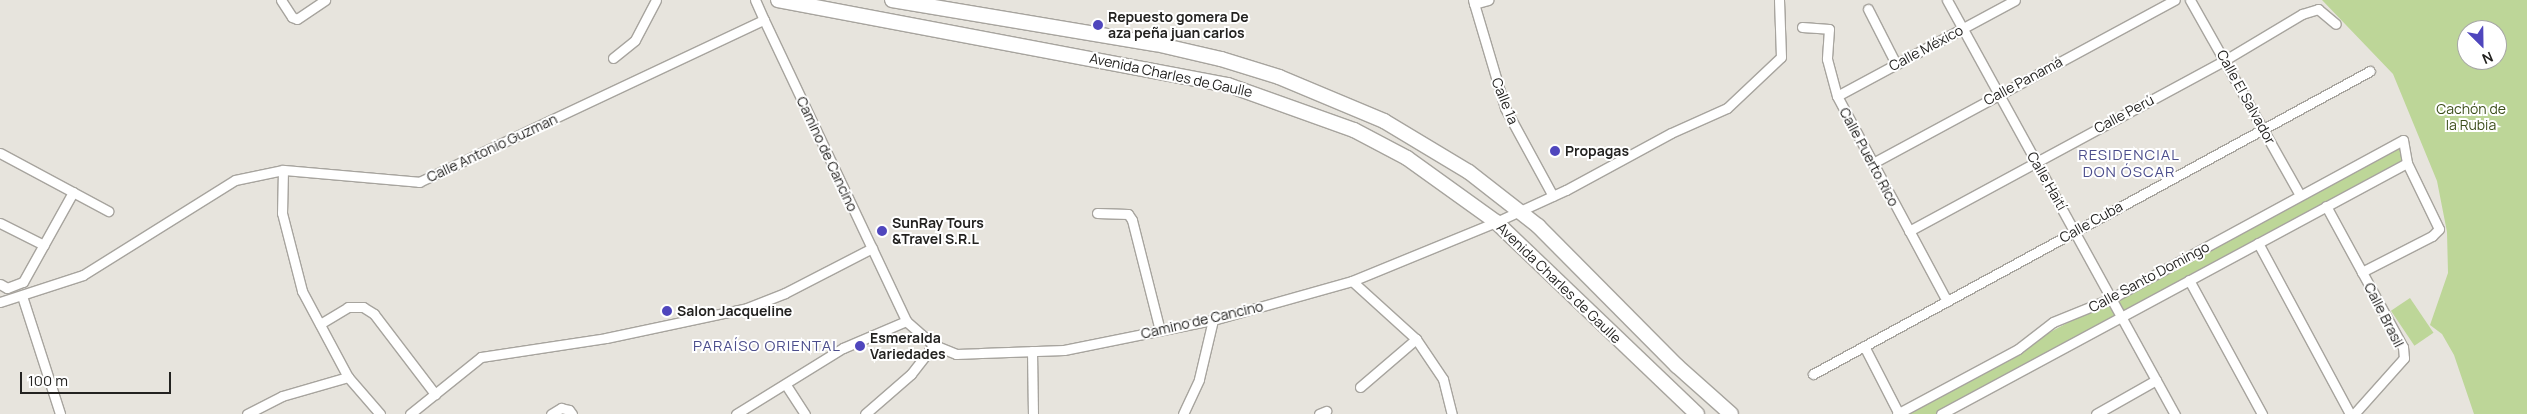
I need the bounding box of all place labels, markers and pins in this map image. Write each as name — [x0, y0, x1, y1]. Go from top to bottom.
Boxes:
place label: Repuesto gomera De aza peña juan carlos — [1108, 9, 1249, 41]
marker: Repuesto gomera De aza peña juan carlos — [1092, 19, 1104, 31]
place label: Propagas — [1565, 143, 1629, 159]
marker: Propagas — [1549, 145, 1561, 157]
place label: SunRay Tours &Travel S.R.L — [892, 215, 984, 248]
marker: SunRay Tours &Travel S.R.L — [876, 225, 888, 237]
place label: Salon Jacqueline — [677, 303, 792, 319]
marker: Salon Jacqueline — [661, 305, 673, 317]
place label: Esmeralda Variedades — [870, 330, 946, 362]
marker: Esmeralda Variedades — [854, 340, 866, 352]

